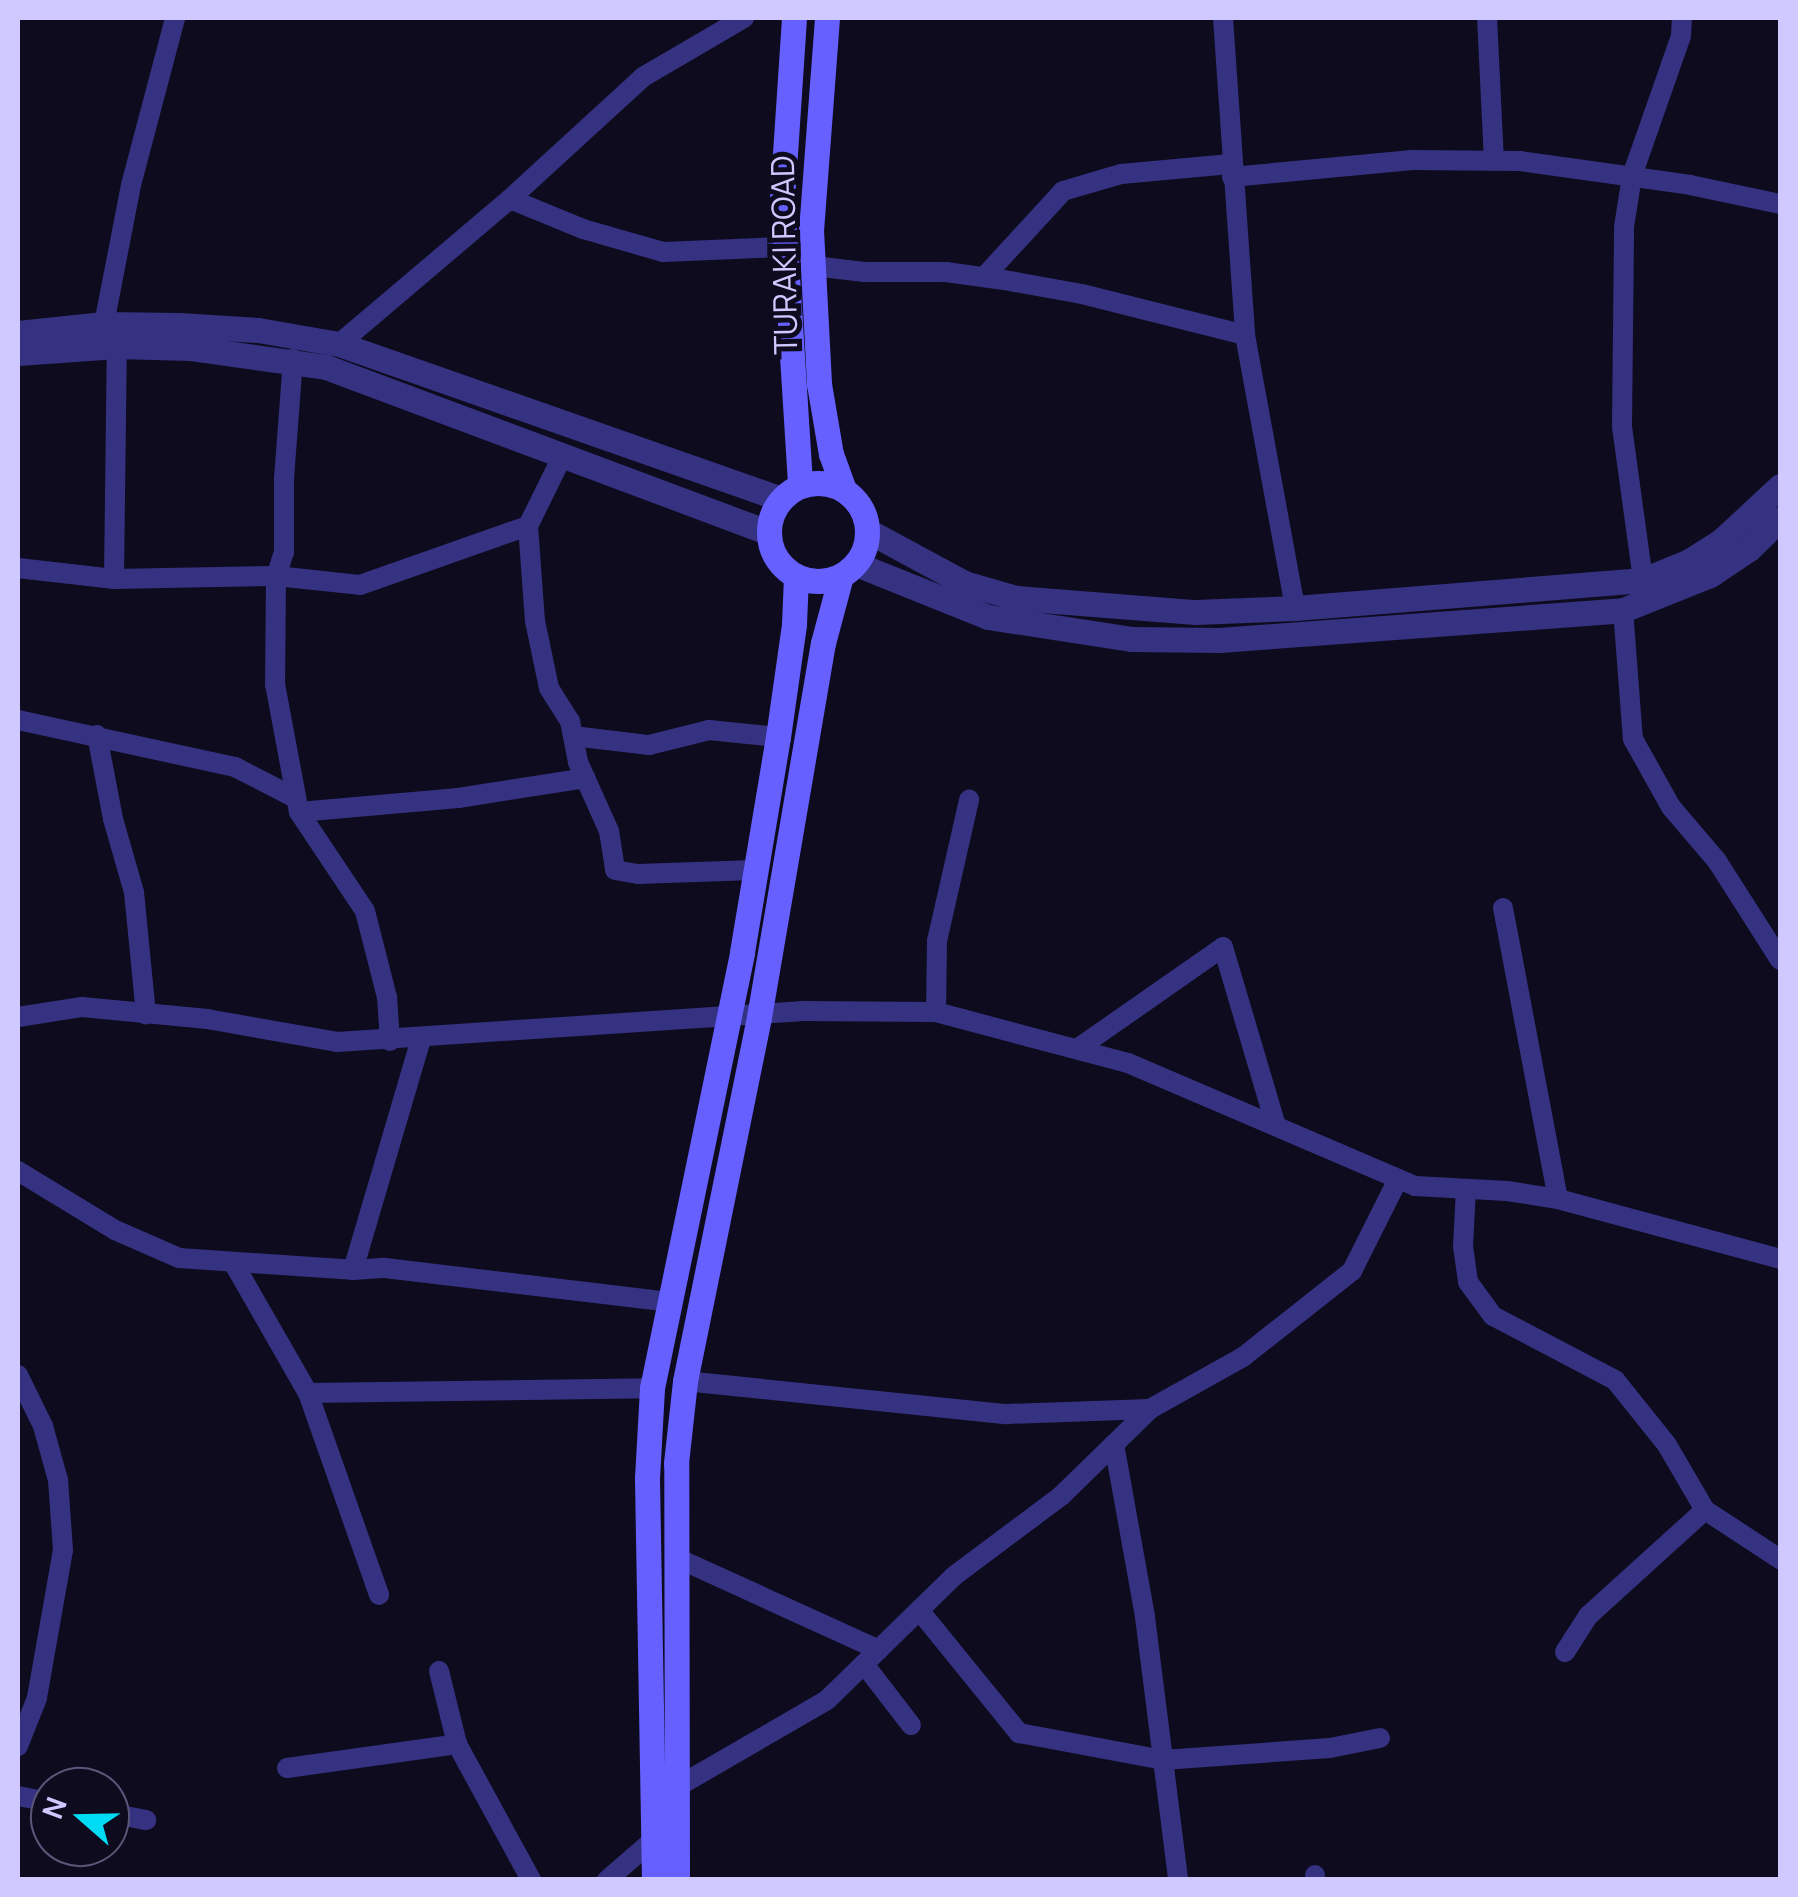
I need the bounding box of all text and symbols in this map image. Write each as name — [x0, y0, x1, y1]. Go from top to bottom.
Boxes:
street label: TURAKI ROAD — [763, 155, 805, 355]
north arrow — [30, 1767, 130, 1867]
text: N — [32, 1791, 75, 1823]

